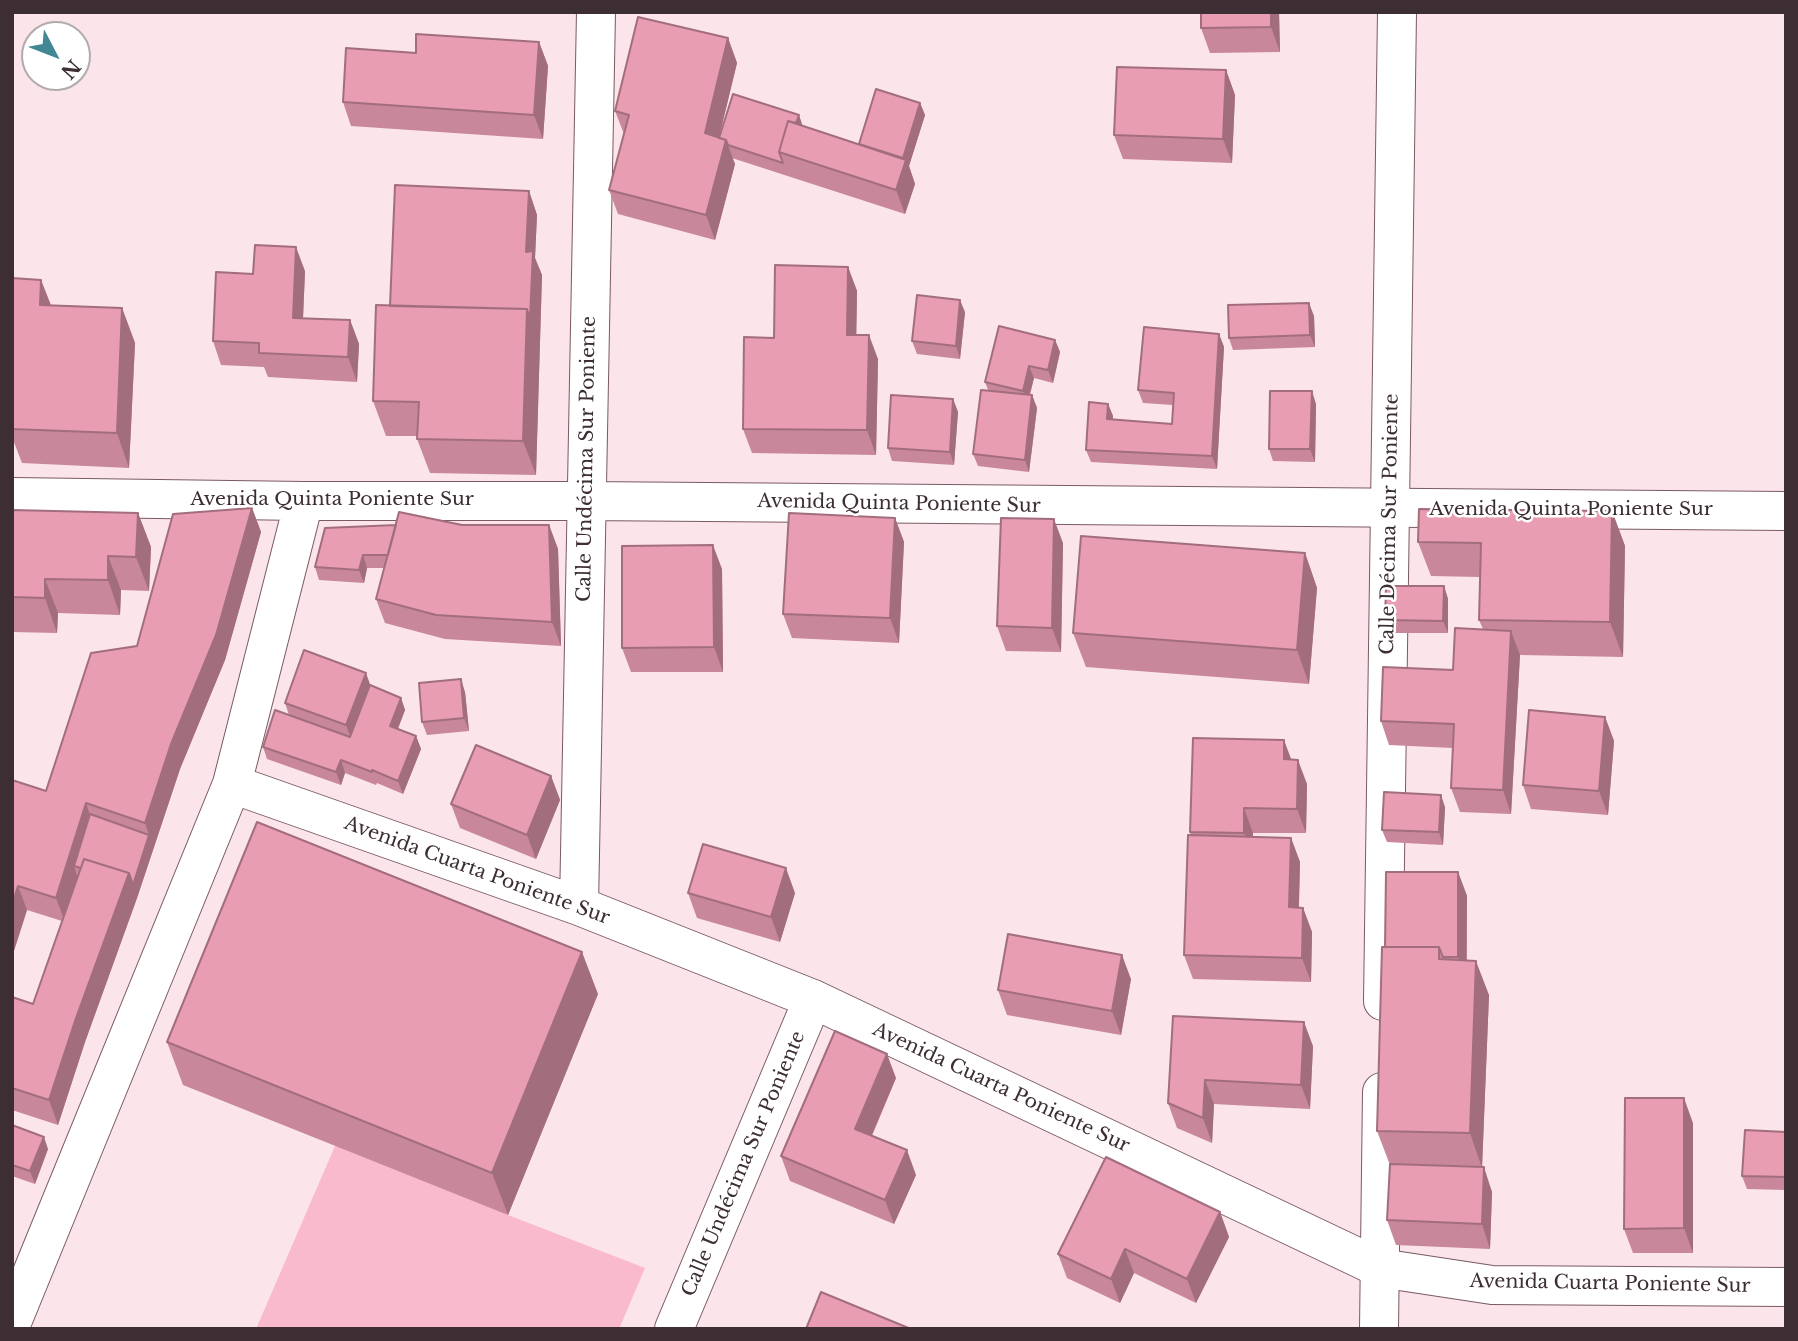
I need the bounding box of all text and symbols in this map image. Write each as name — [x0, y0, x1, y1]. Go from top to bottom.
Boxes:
north arrow — [21, 21, 91, 91]
text: N — [56, 55, 85, 83]
street label: Calle Undécima Sur Poniente — [573, 316, 601, 602]
street label: Calle Décima Sur Poniente — [1376, 393, 1404, 655]
street label: Avenida Quinta Poniente Sur — [190, 489, 474, 511]
street label: Avenida Quinta Poniente Sur — [757, 490, 1041, 518]
street label: Avenida Quinta Poniente Sur — [1429, 499, 1713, 521]
street label: Avenida Cuarta Poniente Sur — [341, 812, 613, 930]
street label: Avenida Cuarta Poniente Sur — [869, 1018, 1133, 1158]
street label: Calle Undécima Sur Poniente — [678, 1028, 810, 1300]
street label: Avenida Cuarta Poniente Sur — [1469, 1270, 1751, 1298]

